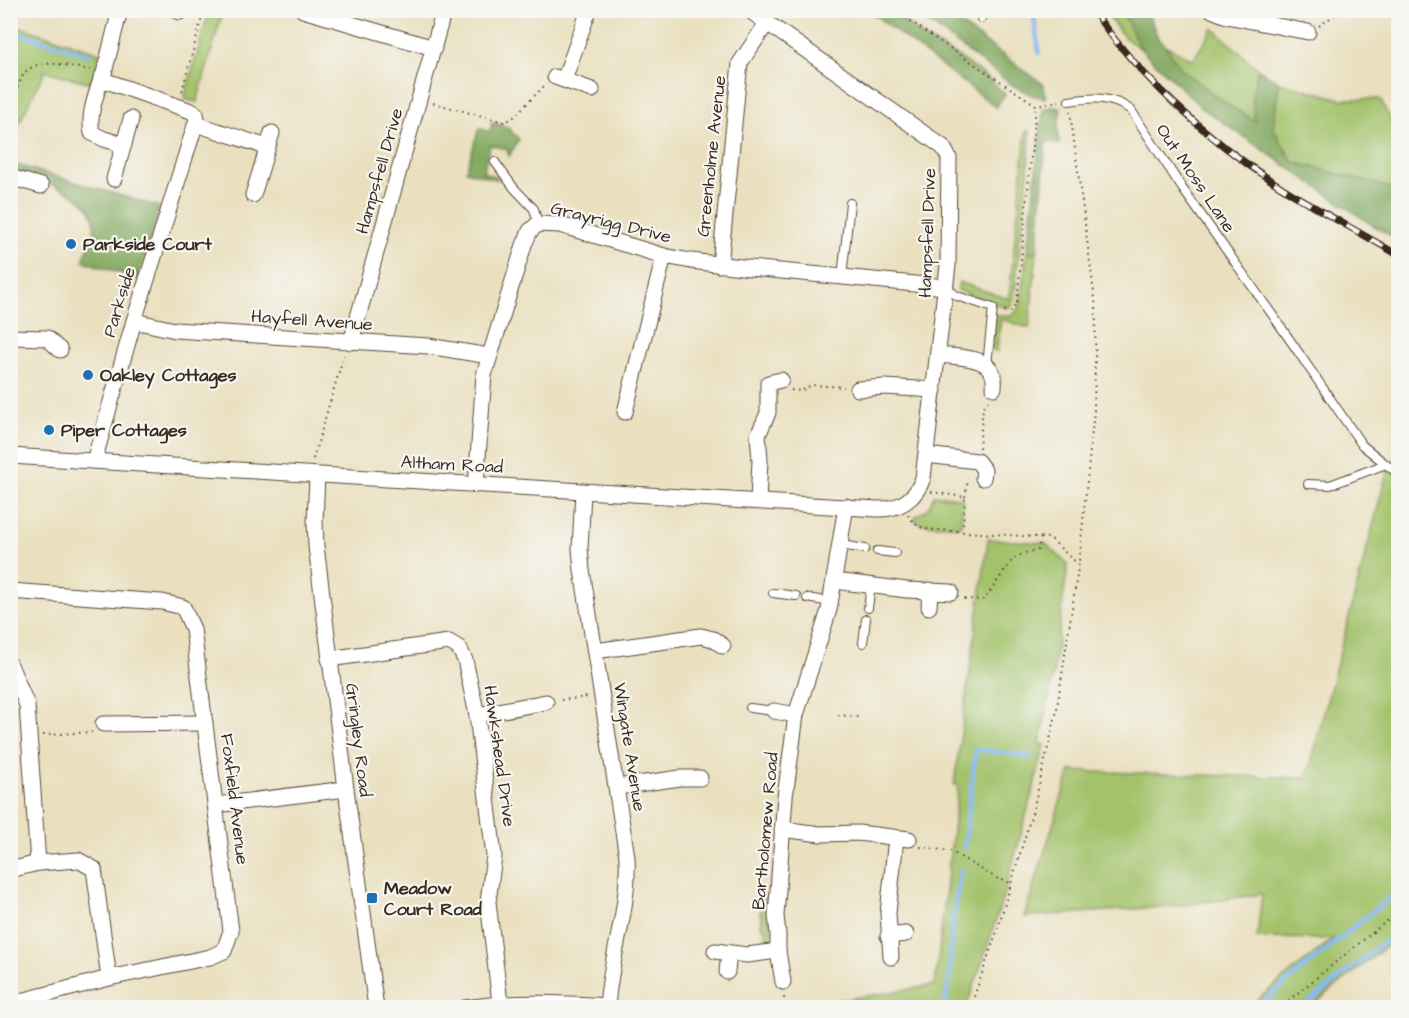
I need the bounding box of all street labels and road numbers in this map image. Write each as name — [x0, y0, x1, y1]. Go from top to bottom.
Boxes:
street label: Greenholme Avenue — [691, 74, 732, 238]
street label: Hampsfell Drive — [350, 105, 409, 237]
street label: Out Moss Lane — [1150, 119, 1241, 238]
street label: Hampsfell Drive — [913, 167, 942, 298]
street label: Grayrigg Drive — [548, 195, 674, 251]
street label: Parkside — [97, 264, 142, 340]
street label: Hayfell Avenue — [250, 304, 374, 338]
street label: Altham Road — [400, 449, 504, 480]
street label: Wingate Avenue — [606, 681, 652, 814]
street label: Gringley Road — [338, 682, 378, 798]
street label: Hawkshead Drive — [477, 684, 522, 829]
street label: Foxfield Avenue — [214, 732, 255, 866]
street label: Bartholomew Road — [746, 751, 785, 911]

